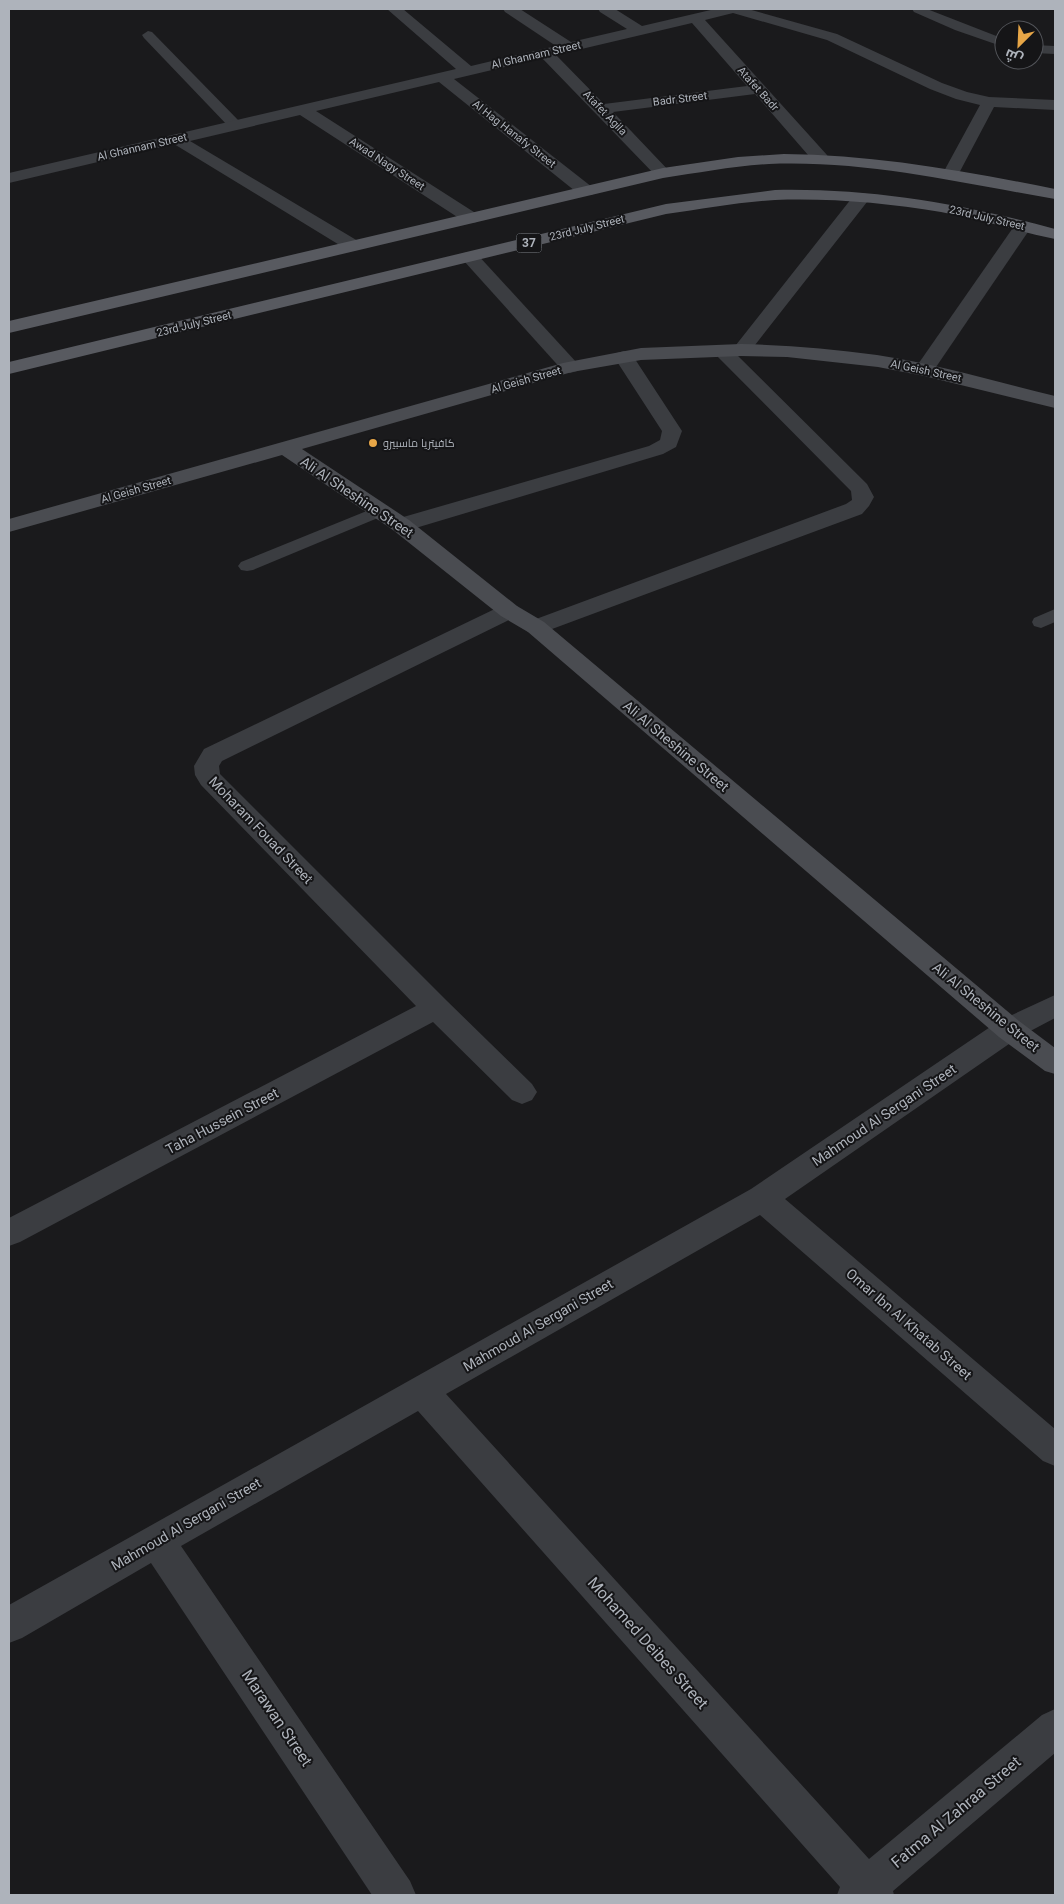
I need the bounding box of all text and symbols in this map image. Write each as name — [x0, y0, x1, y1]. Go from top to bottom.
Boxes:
north arrow — [994, 20, 1044, 70]
street label: Al Ghannam Street — [490, 38, 582, 72]
text: ش — [1002, 45, 1026, 68]
street label: Atafet Badr — [735, 64, 782, 114]
street label: Atafet Agila — [580, 88, 630, 138]
street label: Badr Street — [652, 89, 708, 109]
street label: Al Hag Hanafy Street — [470, 97, 558, 171]
street label: Al Ghannam Street — [96, 130, 188, 164]
street label: Awad Nagy Street — [347, 135, 427, 193]
street label: 23rd July Street — [948, 203, 1026, 233]
street label: 23rd July Street — [548, 212, 626, 244]
road number: 37 — [516, 234, 542, 252]
street label: 23rd July Street — [155, 308, 233, 340]
street label: Al Geish Street — [889, 357, 963, 385]
street label: Al Geish Street — [490, 364, 563, 396]
marker: كافيتريا ماسبيرو — [367, 437, 379, 449]
place label: كافيتريا ماسبيرو — [383, 437, 455, 450]
street label: Ali Al Sheshine Street — [297, 453, 417, 541]
street label: Al Geish Street — [100, 474, 173, 506]
street label: Ali Al Sheshine Street — [620, 697, 732, 795]
street label: Moharam Fouad Street — [206, 773, 317, 887]
street label: Ali Al Sheshine Street — [929, 959, 1043, 1055]
street label: Mahmoud Al Sergani Street — [809, 1061, 959, 1169]
street label: Taha Hussein Street — [163, 1084, 281, 1157]
street label: Omar Ibn Al Khatab Street — [843, 1265, 975, 1383]
street label: Mahmoud Al Sergani Street — [460, 1275, 616, 1374]
street label: Mahmoud Al Sergani Street — [108, 1474, 264, 1573]
street label: Mohamed Deibes Street — [584, 1573, 712, 1713]
street label: Marawan Street — [238, 1666, 316, 1770]
street label: Fatma Al Zahraa Street — [887, 1752, 1025, 1872]

